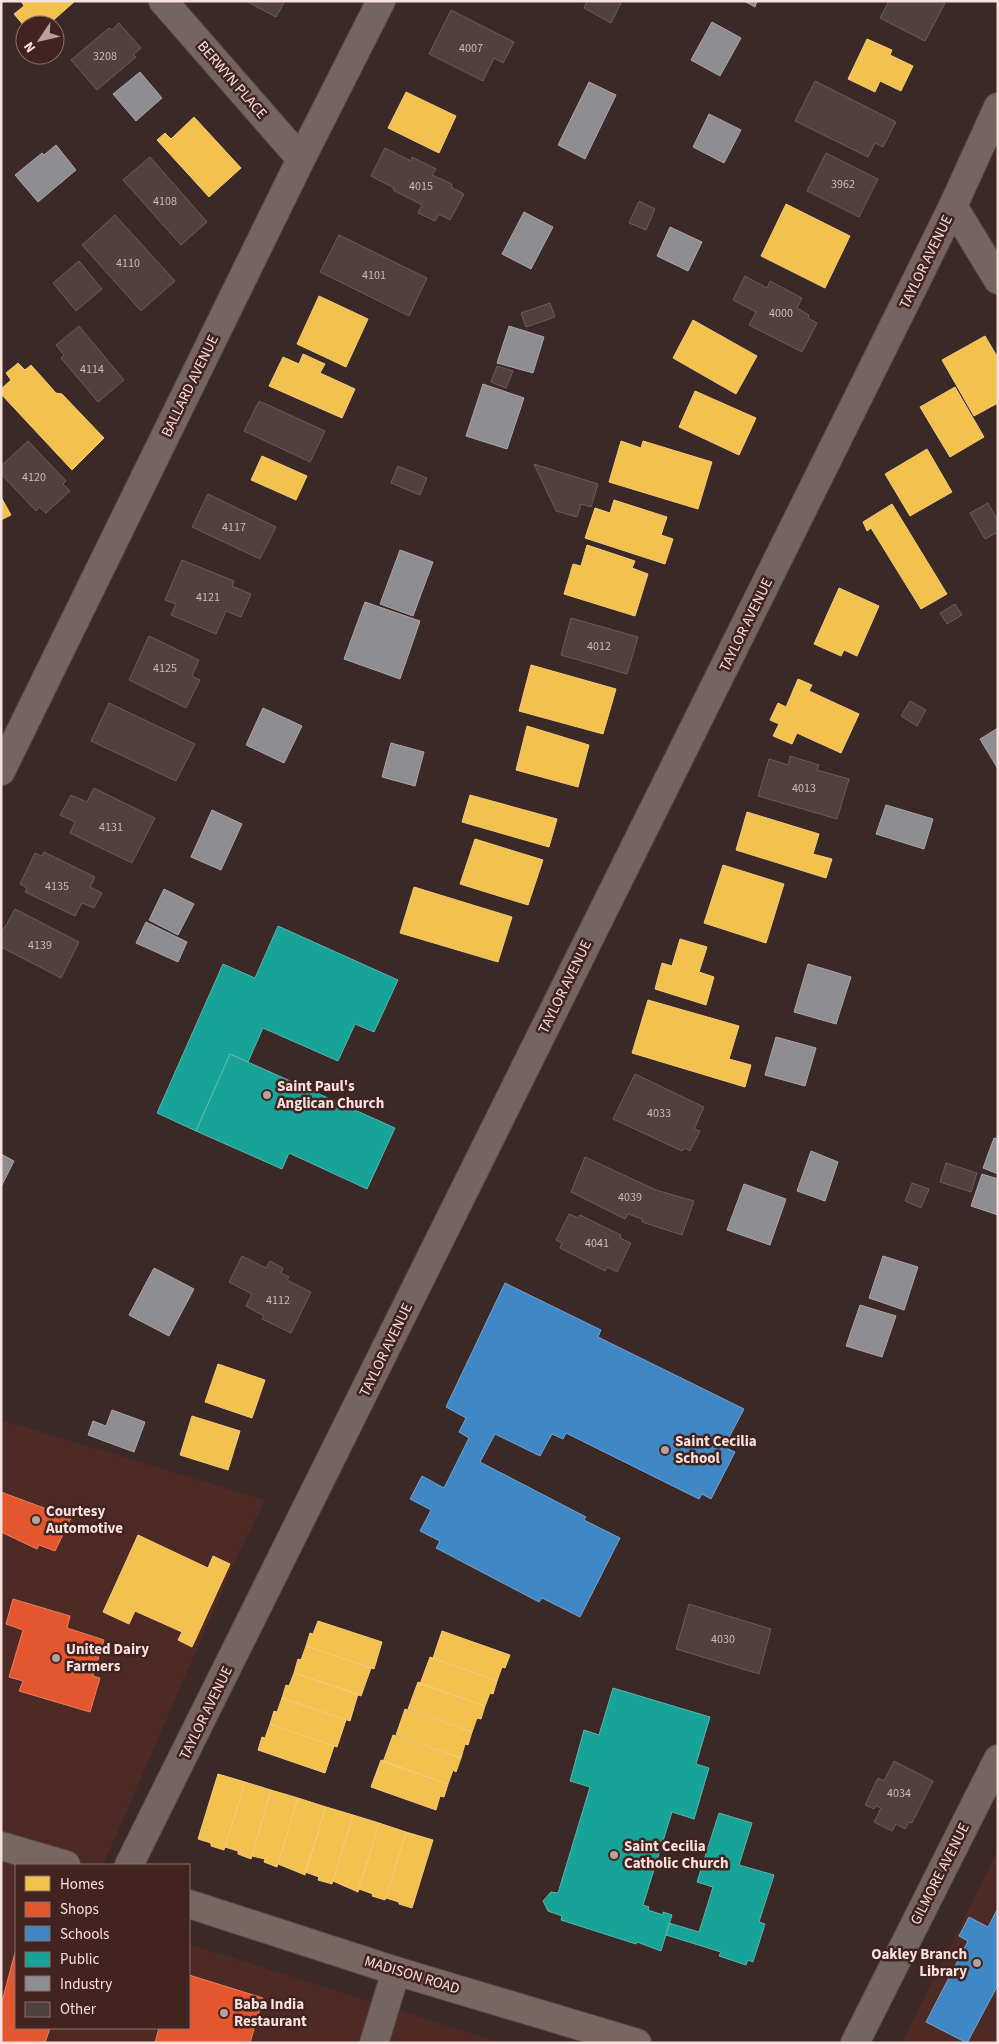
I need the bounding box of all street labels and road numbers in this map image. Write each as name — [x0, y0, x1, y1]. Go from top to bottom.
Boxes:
street label: BERWYN PLACE — [192, 36, 272, 124]
street label: TAYLOR AVENUE — [894, 212, 958, 312]
street label: BALLARD AVENUE — [156, 331, 224, 441]
street label: TAYLOR AVENUE — [714, 575, 778, 675]
street label: TAYLOR AVENUE — [533, 937, 597, 1037]
street label: TAYLOR AVENUE — [354, 1300, 418, 1400]
street label: TAYLOR AVENUE — [174, 1663, 238, 1763]
street label: GILMORE AVENUE — [905, 1819, 975, 1929]
street label: MADISON ROAD — [362, 1951, 462, 1999]

